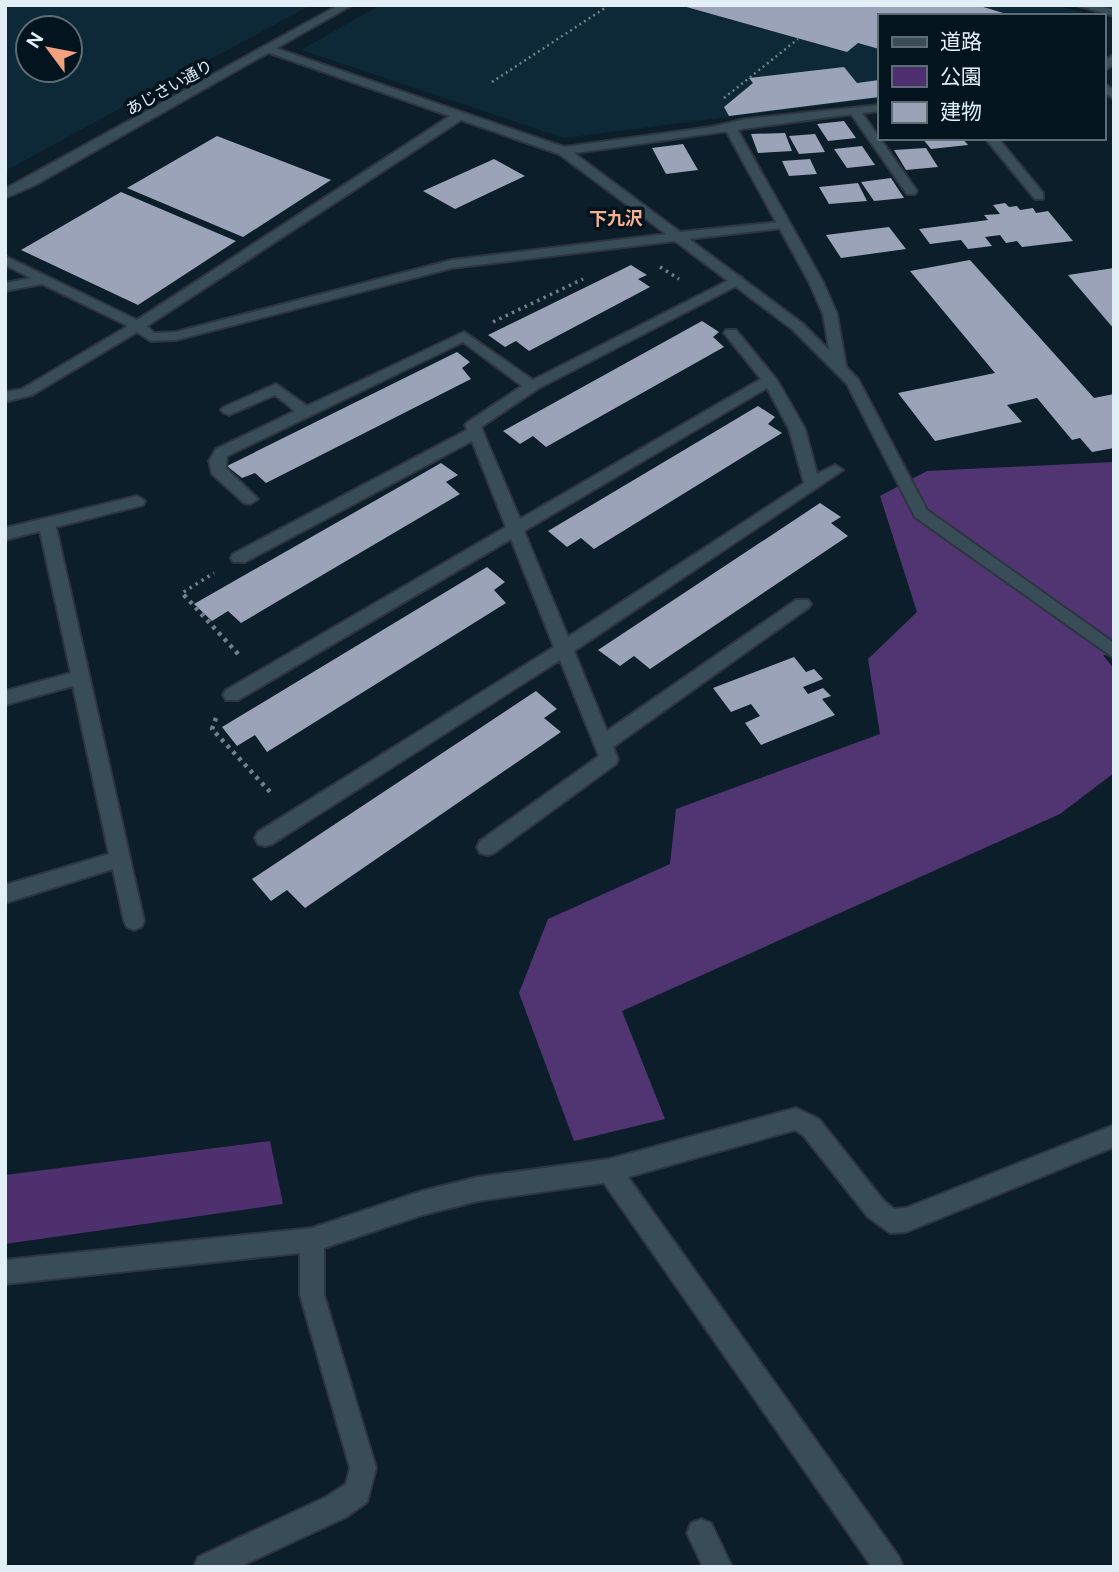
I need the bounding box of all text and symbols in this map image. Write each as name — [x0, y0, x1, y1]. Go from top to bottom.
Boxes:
north arrow — [14, 14, 84, 84]
legend — [878, 14, 1105, 140]
text: N — [21, 28, 49, 53]
text: 道路 — [940, 28, 982, 56]
street label: あじさい通り — [122, 55, 216, 120]
text: 公園 — [940, 63, 982, 91]
text: 建物 — [940, 98, 982, 126]
district label: 下九沢 — [589, 207, 643, 231]

